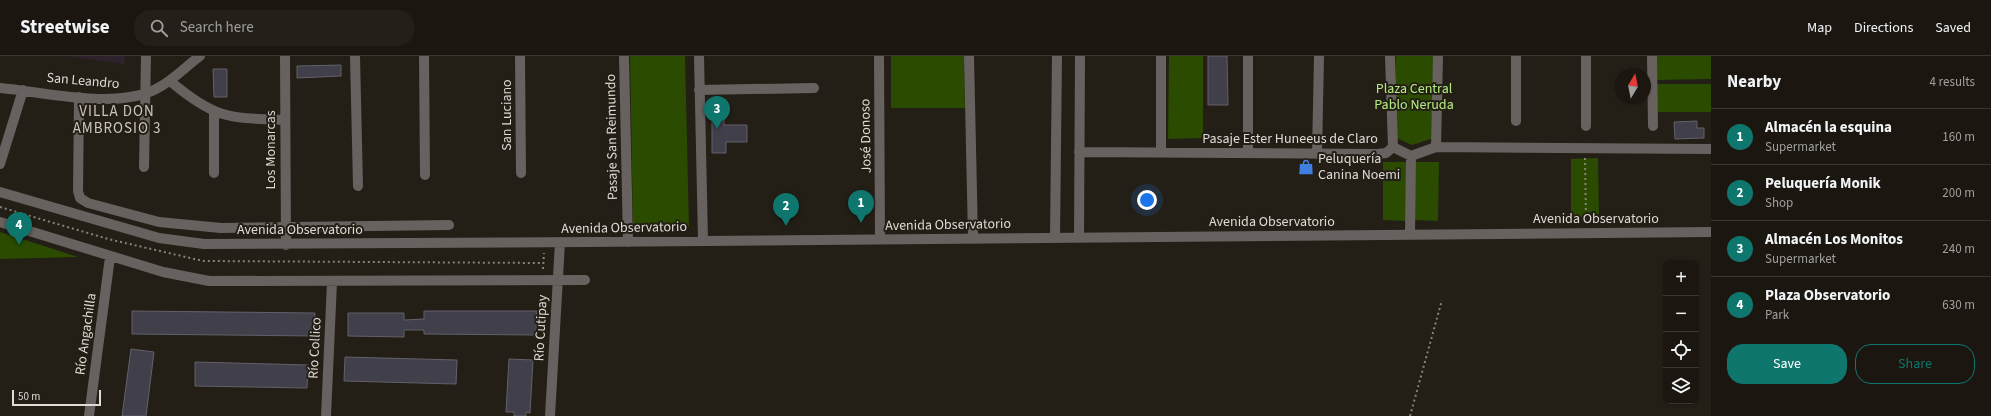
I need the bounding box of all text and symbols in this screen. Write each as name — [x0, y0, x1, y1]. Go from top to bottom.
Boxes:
search box — [134, 10, 414, 46]
text: Streetwise — [20, 14, 110, 41]
icon: search — [148, 17, 170, 39]
text: Search here — [180, 17, 254, 38]
text: Map — [1807, 18, 1832, 38]
text: Directions — [1854, 18, 1913, 38]
text: Saved — [1935, 18, 1971, 38]
street label: San Leandro — [46, 68, 120, 94]
north arrow — [1615, 68, 1651, 104]
text: Nearby — [1727, 70, 1781, 94]
text: 4 results — [1930, 73, 1975, 91]
street label: Pasaje San Reimundo — [601, 74, 623, 200]
street label: San Luciano — [497, 79, 517, 151]
park label: Plaza Central Pablo Neruda — [1374, 79, 1454, 115]
pin: 3 — [704, 96, 730, 129]
street label: José Donoso — [855, 98, 877, 174]
district label: VILLA DON AMBROSIO 3 — [73, 101, 161, 139]
street label: Los Monarcas — [261, 110, 281, 190]
text: Almacén la esquina — [1765, 117, 1892, 138]
text: 1 — [1737, 128, 1743, 146]
text: 160 m — [1942, 128, 1975, 146]
street label: Pasaje Ester Huneeus de Claro — [1202, 129, 1378, 149]
text: Supermarket — [1765, 138, 1836, 156]
place label: Peluquería Canina Noemi — [1318, 149, 1400, 185]
shop icon: Peluquería Canina Noemi — [1297, 158, 1315, 176]
text: Peluquería Monik — [1765, 173, 1881, 194]
text: 2 — [1737, 184, 1743, 202]
text: 200 m — [1942, 184, 1975, 202]
pin: 1 — [848, 190, 874, 223]
your location — [1137, 190, 1157, 210]
pin: 2 — [773, 193, 799, 226]
text: Shop — [1765, 194, 1793, 212]
street label: Avenida Observatorio — [1533, 209, 1659, 229]
pin: 4 — [6, 212, 32, 245]
street label: Avenida Observatorio — [1209, 212, 1335, 232]
street label: Avenida Observatorio — [885, 214, 1011, 236]
street label: Avenida Observatorio — [561, 217, 687, 239]
street label: Avenida Observatorio — [237, 220, 363, 240]
text: Almacén Los Monitos — [1765, 229, 1903, 250]
text: 3 — [1737, 240, 1743, 258]
text: 240 m — [1942, 240, 1975, 258]
text: Supermarket — [1765, 250, 1836, 268]
map controls — [1663, 260, 1699, 404]
button: + — [1663, 260, 1699, 296]
text: Plaza Observatorio — [1765, 285, 1890, 306]
street label: Río Angachilla — [70, 292, 102, 376]
street label: Río Cutipay — [529, 294, 553, 362]
button: − — [1663, 296, 1699, 332]
text: 4 — [1737, 296, 1743, 314]
text: 630 m — [1942, 296, 1975, 314]
text: Park — [1765, 306, 1789, 324]
street label: Río Collico — [303, 317, 327, 379]
button: locate — [1663, 332, 1699, 368]
button: Save — [1727, 344, 1847, 384]
button: Share — [1855, 344, 1975, 384]
button: layers — [1663, 368, 1699, 404]
scale bar — [12, 388, 101, 407]
text: 50 m — [18, 389, 40, 404]

